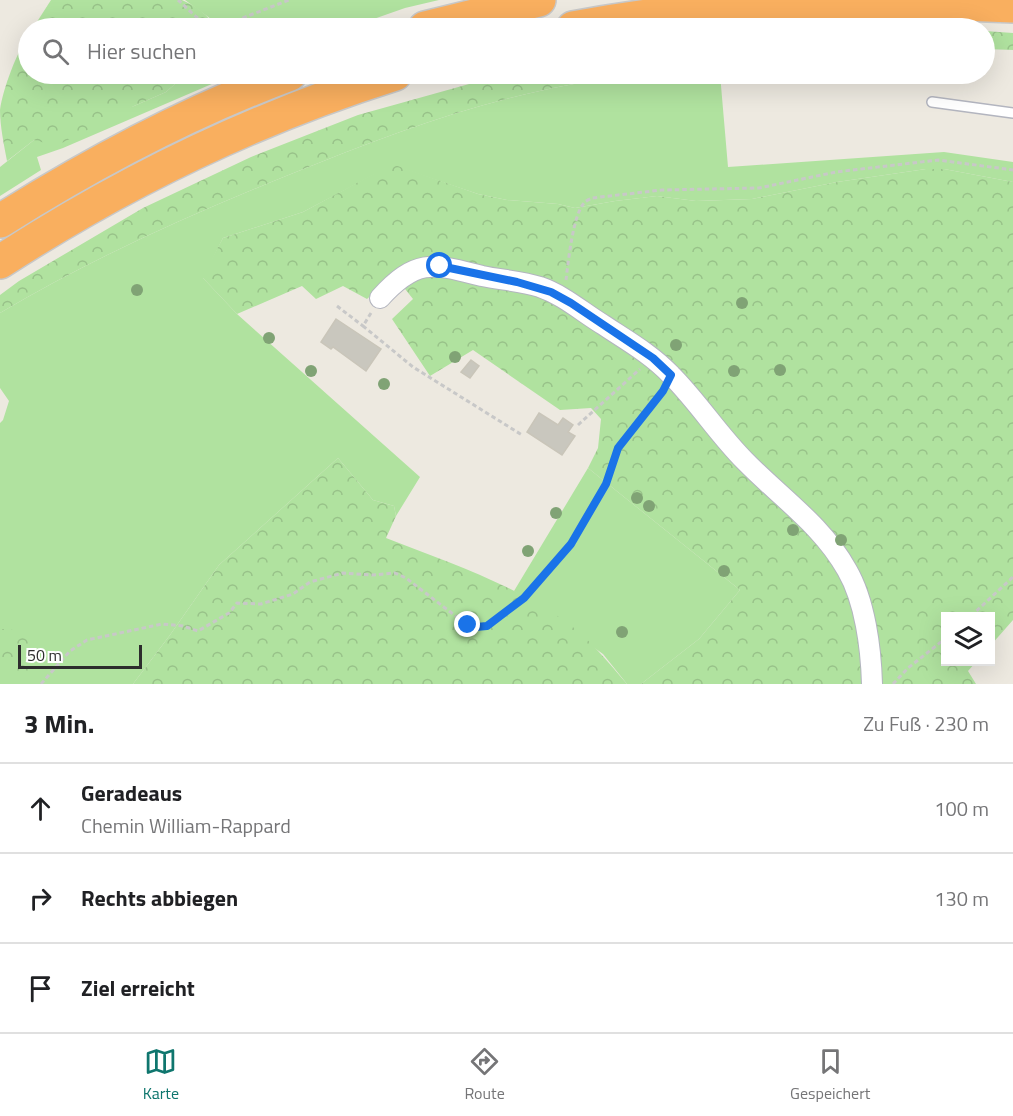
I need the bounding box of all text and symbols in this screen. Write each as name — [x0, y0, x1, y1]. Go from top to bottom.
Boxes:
search box — [18, 18, 995, 84]
text: Hier suchen — [87, 34, 196, 68]
icon: search — [39, 35, 72, 68]
route start — [426, 252, 452, 278]
route end — [454, 611, 480, 637]
map controls — [941, 612, 995, 666]
button: layers — [941, 612, 995, 666]
scale bar — [18, 642, 142, 670]
text: 50 m — [27, 643, 62, 667]
text: 3 Min. — [24, 704, 94, 743]
text: Zu Fuß · 230 m — [863, 708, 989, 739]
text: Geradeaus — [81, 776, 182, 810]
icon: ahead — [24, 792, 57, 825]
text: 100 m — [934, 793, 989, 824]
text: Chemin William-Rappard — [81, 810, 291, 841]
text: Rechts abbiegen — [81, 881, 238, 915]
icon: right — [24, 882, 57, 915]
text: 130 m — [934, 883, 989, 914]
text: Ziel erreicht — [81, 971, 195, 1005]
icon: arrive — [24, 972, 57, 1005]
tab: Karte — [143, 1045, 179, 1105]
tab: Route — [464, 1045, 505, 1105]
tab: Gespeichert — [790, 1045, 870, 1105]

